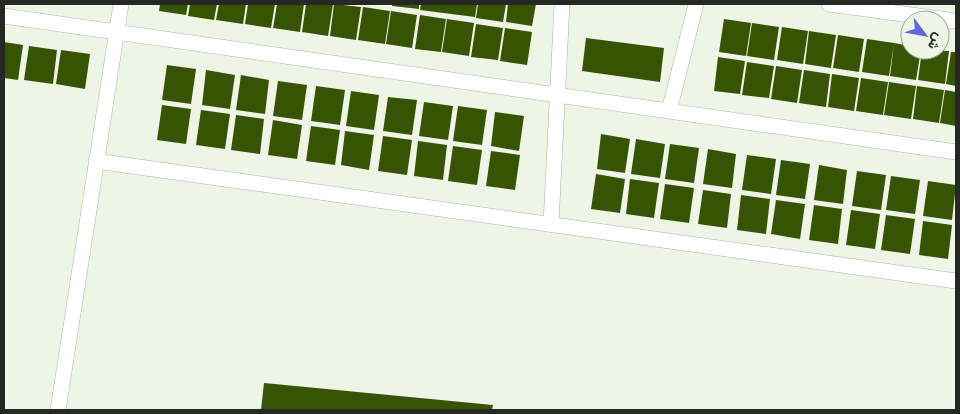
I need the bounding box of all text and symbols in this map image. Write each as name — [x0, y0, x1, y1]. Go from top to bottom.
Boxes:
north arrow — [900, 10, 950, 60]
text: ش — [924, 30, 948, 54]

